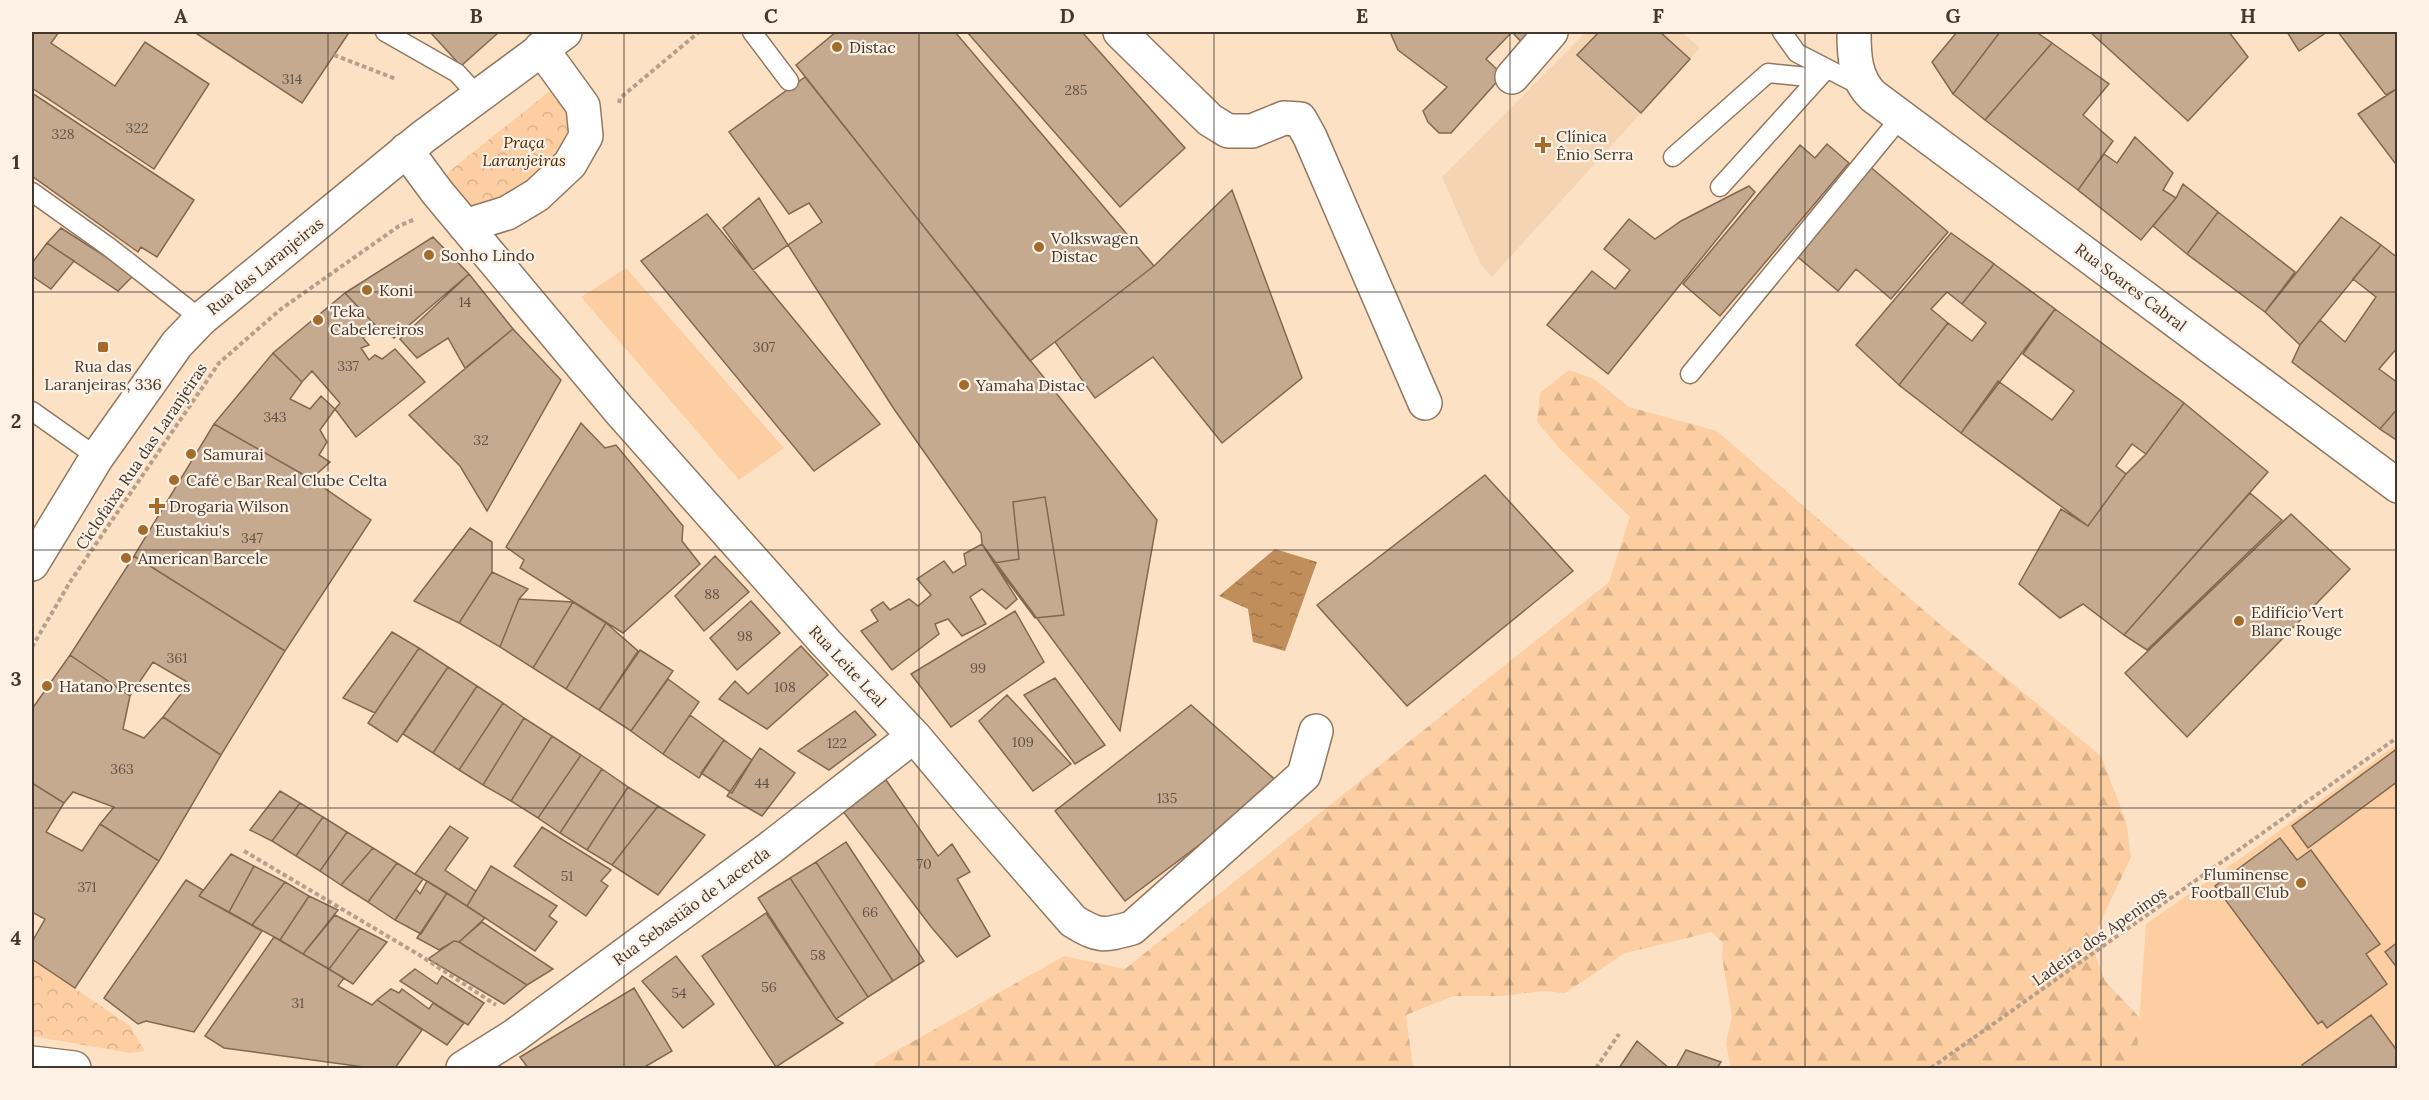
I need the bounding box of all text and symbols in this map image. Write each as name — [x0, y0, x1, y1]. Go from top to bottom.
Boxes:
text: A — [174, 3, 188, 28]
text: B — [469, 3, 483, 28]
text: C — [764, 3, 778, 28]
text: D — [1059, 3, 1075, 28]
text: E — [1356, 3, 1368, 28]
text: F — [1652, 3, 1664, 28]
text: G — [1945, 3, 1961, 28]
text: H — [2240, 3, 2256, 28]
place label: Distac — [849, 37, 896, 57]
marker: Distac — [830, 40, 844, 54]
house number: 314 — [282, 70, 303, 88]
house number: 285 — [1064, 81, 1088, 99]
house number: 322 — [126, 119, 148, 137]
house number: 328 — [51, 125, 75, 143]
place label: Clínica Ênio Serra — [1556, 126, 1633, 164]
park label: Praça Laranjeiras — [482, 132, 566, 170]
marker: Clínica Ênio Serra — [1534, 136, 1552, 154]
text: 1 — [12, 149, 20, 174]
street label: Rua das Laranjeiras — [203, 213, 327, 319]
place label: Volkswagen Distac — [1050, 228, 1139, 266]
street label: Rua Soares Cabral — [2071, 239, 2191, 335]
marker: Volkswagen Distac — [1032, 240, 1046, 254]
place label: Sonho Lindo — [441, 245, 535, 265]
marker: Sonho Lindo — [422, 248, 436, 262]
place label: Koni — [379, 280, 413, 300]
marker: Koni — [360, 283, 374, 297]
house number: 14 — [459, 293, 472, 311]
place label: Teka Cabelereiros — [330, 301, 424, 339]
marker: Teka Cabelereiros — [311, 313, 325, 327]
house number: 307 — [753, 338, 776, 356]
marker: Rua das Laranjeiras, 336 — [96, 340, 110, 354]
place label: Rua das Laranjeiras, 336 — [44, 356, 162, 394]
house number: 337 — [337, 357, 359, 375]
street label: Ciclofaixa Rua das Laranjeiras — [71, 359, 211, 553]
place label: Yamaha Distac — [975, 375, 1085, 395]
marker: Yamaha Distac — [957, 378, 971, 392]
text: 2 — [11, 408, 21, 433]
house number: 343 — [263, 408, 287, 426]
house number: 32 — [473, 431, 489, 449]
place label: Samurai — [203, 444, 264, 464]
marker: Samurai — [184, 447, 198, 461]
place label: Café e Bar Real Clube Celta — [186, 470, 387, 490]
marker: Café e Bar Real Clube Celta — [167, 473, 181, 487]
place label: Drogaria Wilson — [169, 496, 289, 516]
marker: Drogaria Wilson — [150, 499, 164, 513]
place label: Eustakiu's — [155, 520, 230, 540]
marker: Eustakiu's — [136, 523, 150, 537]
house number: 347 — [241, 529, 263, 547]
place label: American Barcele — [137, 548, 269, 568]
marker: American Barcele — [119, 551, 133, 565]
house number: 88 — [704, 585, 720, 603]
place label: Edifício Vert Blanc Rouge — [2251, 602, 2345, 640]
marker: Edifício Vert Blanc Rouge — [2232, 614, 2246, 628]
street label: Rua Leite Leal — [805, 621, 891, 711]
house number: 98 — [737, 627, 753, 645]
house number: 361 — [167, 649, 188, 667]
house number: 99 — [970, 659, 986, 677]
text: 3 — [10, 666, 22, 691]
place label: Hatano Presentes — [59, 676, 190, 696]
house number: 108 — [774, 678, 796, 696]
marker: Hatano Presentes — [40, 679, 54, 693]
house number: 109 — [1012, 733, 1034, 751]
house number: 122 — [827, 734, 847, 752]
house number: 363 — [110, 760, 134, 778]
house number: 44 — [754, 774, 770, 792]
house number: 135 — [1157, 789, 1177, 807]
street label: Rua Sebastião de Lacerda — [609, 842, 773, 970]
house number: 70 — [916, 855, 932, 873]
place label: Fluminense Football Club — [2191, 864, 2289, 902]
house number: 51 — [561, 867, 573, 885]
marker: Fluminense Football Club — [2294, 876, 2308, 890]
house number: 371 — [77, 878, 97, 896]
street label: Ladeira dos Apeninos — [2028, 882, 2170, 990]
house number: 66 — [862, 903, 878, 921]
text: 4 — [11, 925, 22, 950]
house number: 58 — [810, 946, 826, 964]
house number: 56 — [761, 978, 777, 996]
house number: 54 — [671, 984, 687, 1002]
house number: 31 — [292, 994, 304, 1012]

